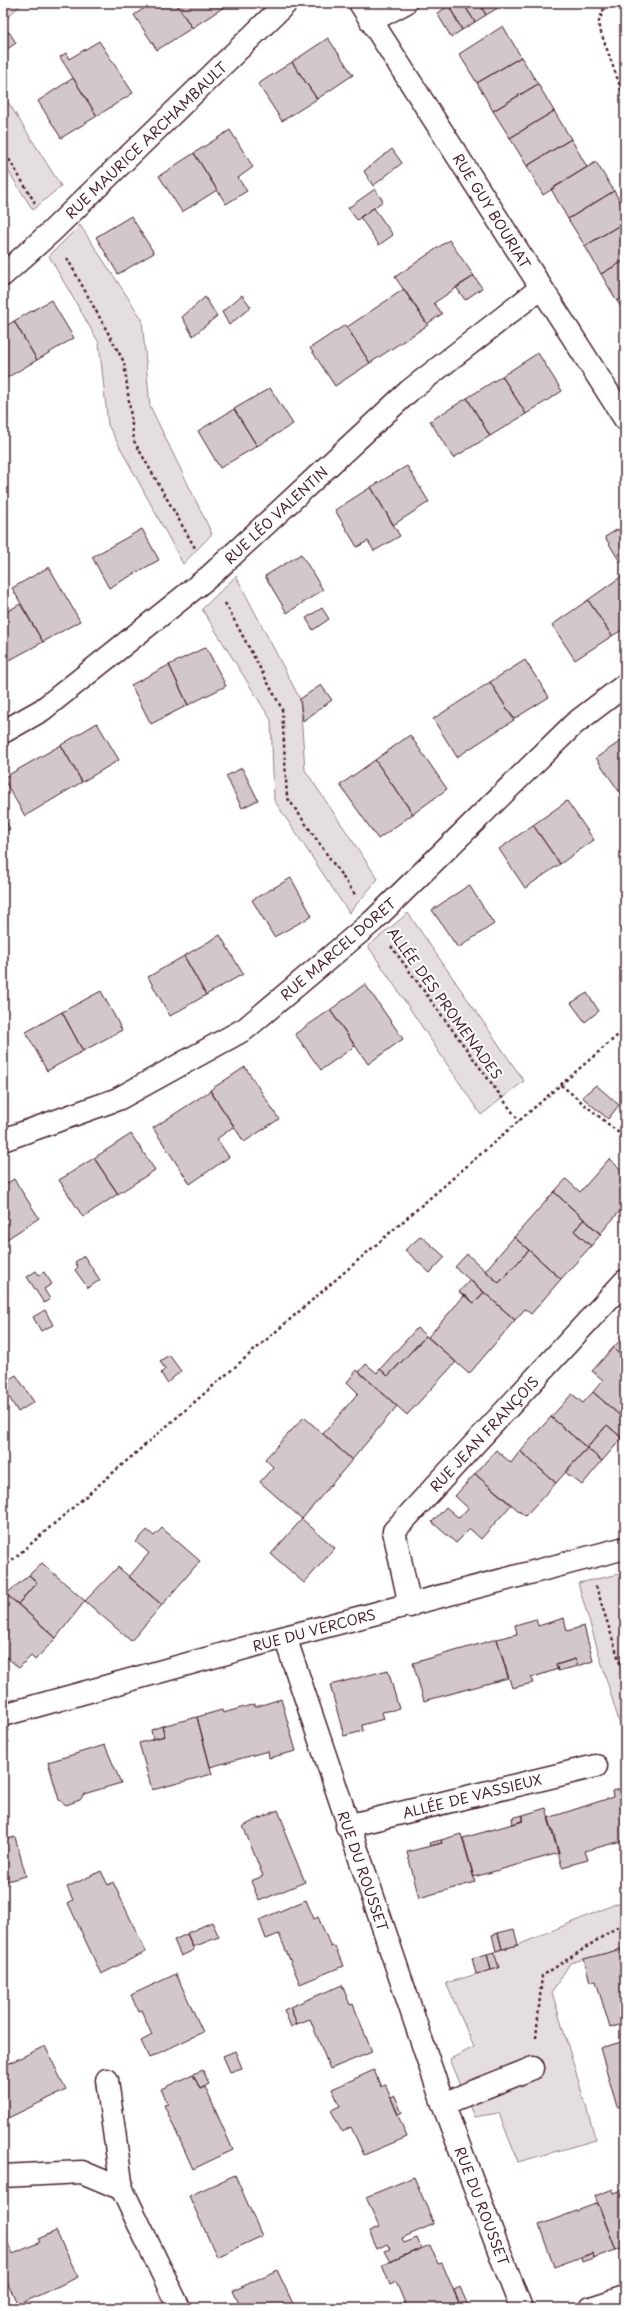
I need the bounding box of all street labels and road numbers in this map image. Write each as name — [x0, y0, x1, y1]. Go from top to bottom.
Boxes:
street label: RUE MAURICE ARCHAMBAULT — [60, 56, 232, 223]
street label: RUE GUY BOURIAT — [448, 149, 536, 273]
street label: RUE LÉO VALENTIN — [220, 461, 332, 569]
street label: RUE MARCEL DORET — [275, 892, 401, 1005]
street label: ALLÉE DES PROMENADES — [383, 923, 507, 1083]
street label: RUE JEAN FRANÇOIS — [425, 1371, 543, 1497]
street label: RUE DU VERCORS — [250, 1603, 378, 1657]
street label: ALLÉE DE VASSIEUX — [400, 1768, 544, 1823]
street label: RUE DU ROUSSET — [333, 1808, 394, 1934]
street label: RUE DU ROUSSET — [450, 2143, 515, 2269]

